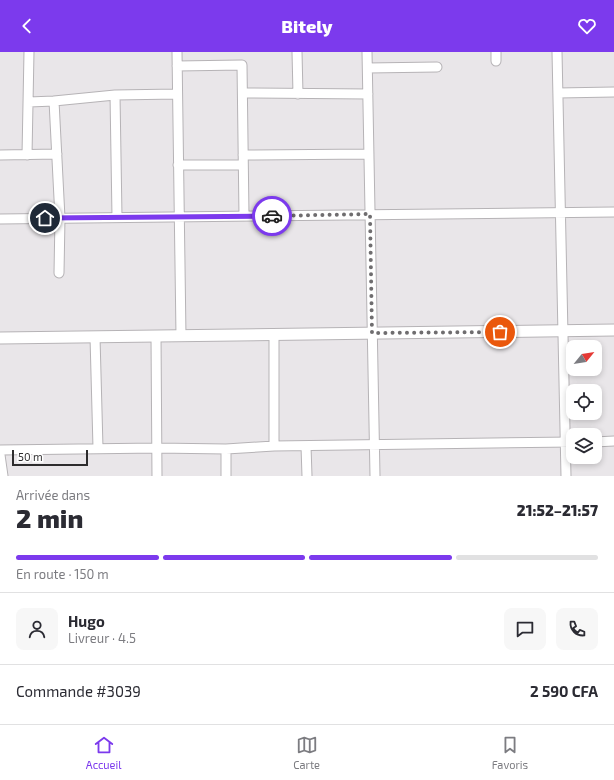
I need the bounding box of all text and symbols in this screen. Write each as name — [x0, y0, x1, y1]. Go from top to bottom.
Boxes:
icon: back — [16, 15, 38, 37]
text: Bitely — [281, 15, 333, 37]
icon: heart — [576, 15, 598, 37]
courier — [252, 196, 292, 236]
pin — [28, 201, 62, 235]
icon: car — [261, 205, 283, 227]
icon: home — [34, 207, 56, 229]
pin — [483, 315, 517, 349]
icon: bag — [489, 321, 511, 343]
north arrow — [566, 340, 602, 376]
map controls — [566, 340, 602, 464]
button: locate — [566, 384, 602, 420]
button: layers — [566, 428, 602, 464]
scale bar — [12, 448, 88, 467]
text: 50 m — [18, 450, 43, 463]
text: Arrivée dans — [16, 487, 90, 503]
text: 21:52–21:57 — [517, 501, 598, 519]
text: 2 min — [16, 502, 83, 533]
text: En route · 150 m — [16, 566, 109, 582]
button: person — [16, 608, 58, 650]
button: chat — [504, 608, 546, 650]
button: phone — [556, 608, 598, 650]
text: Hugo — [68, 612, 105, 630]
text: Livreur · 4.5 — [68, 630, 136, 646]
text: Commande #3039 — [16, 682, 141, 700]
text: 2 590 CFA — [530, 682, 598, 700]
tab: Accueil — [86, 734, 122, 771]
tab: Carte — [293, 734, 320, 771]
tab: Favoris — [492, 734, 528, 771]

